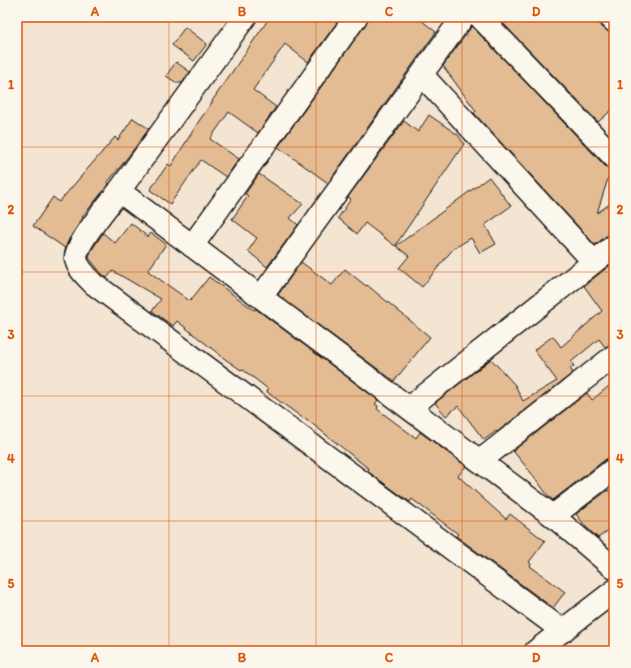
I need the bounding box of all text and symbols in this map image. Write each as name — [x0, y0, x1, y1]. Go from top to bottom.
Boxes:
text: A — [90, 4, 100, 19]
text: B — [238, 4, 247, 19]
text: C — [385, 4, 394, 19]
text: D — [532, 4, 541, 19]
text: 1 — [8, 77, 14, 92]
text: 1 — [617, 77, 623, 92]
text: 2 — [8, 202, 15, 217]
text: 2 — [617, 202, 624, 217]
text: 3 — [7, 327, 15, 342]
text: 3 — [616, 327, 624, 342]
text: 4 — [7, 451, 15, 466]
text: 4 — [616, 451, 624, 466]
text: 5 — [8, 576, 15, 591]
text: 5 — [617, 576, 624, 591]
text: A — [90, 650, 100, 665]
text: B — [238, 650, 247, 665]
text: C — [385, 650, 394, 665]
text: D — [532, 650, 541, 665]

